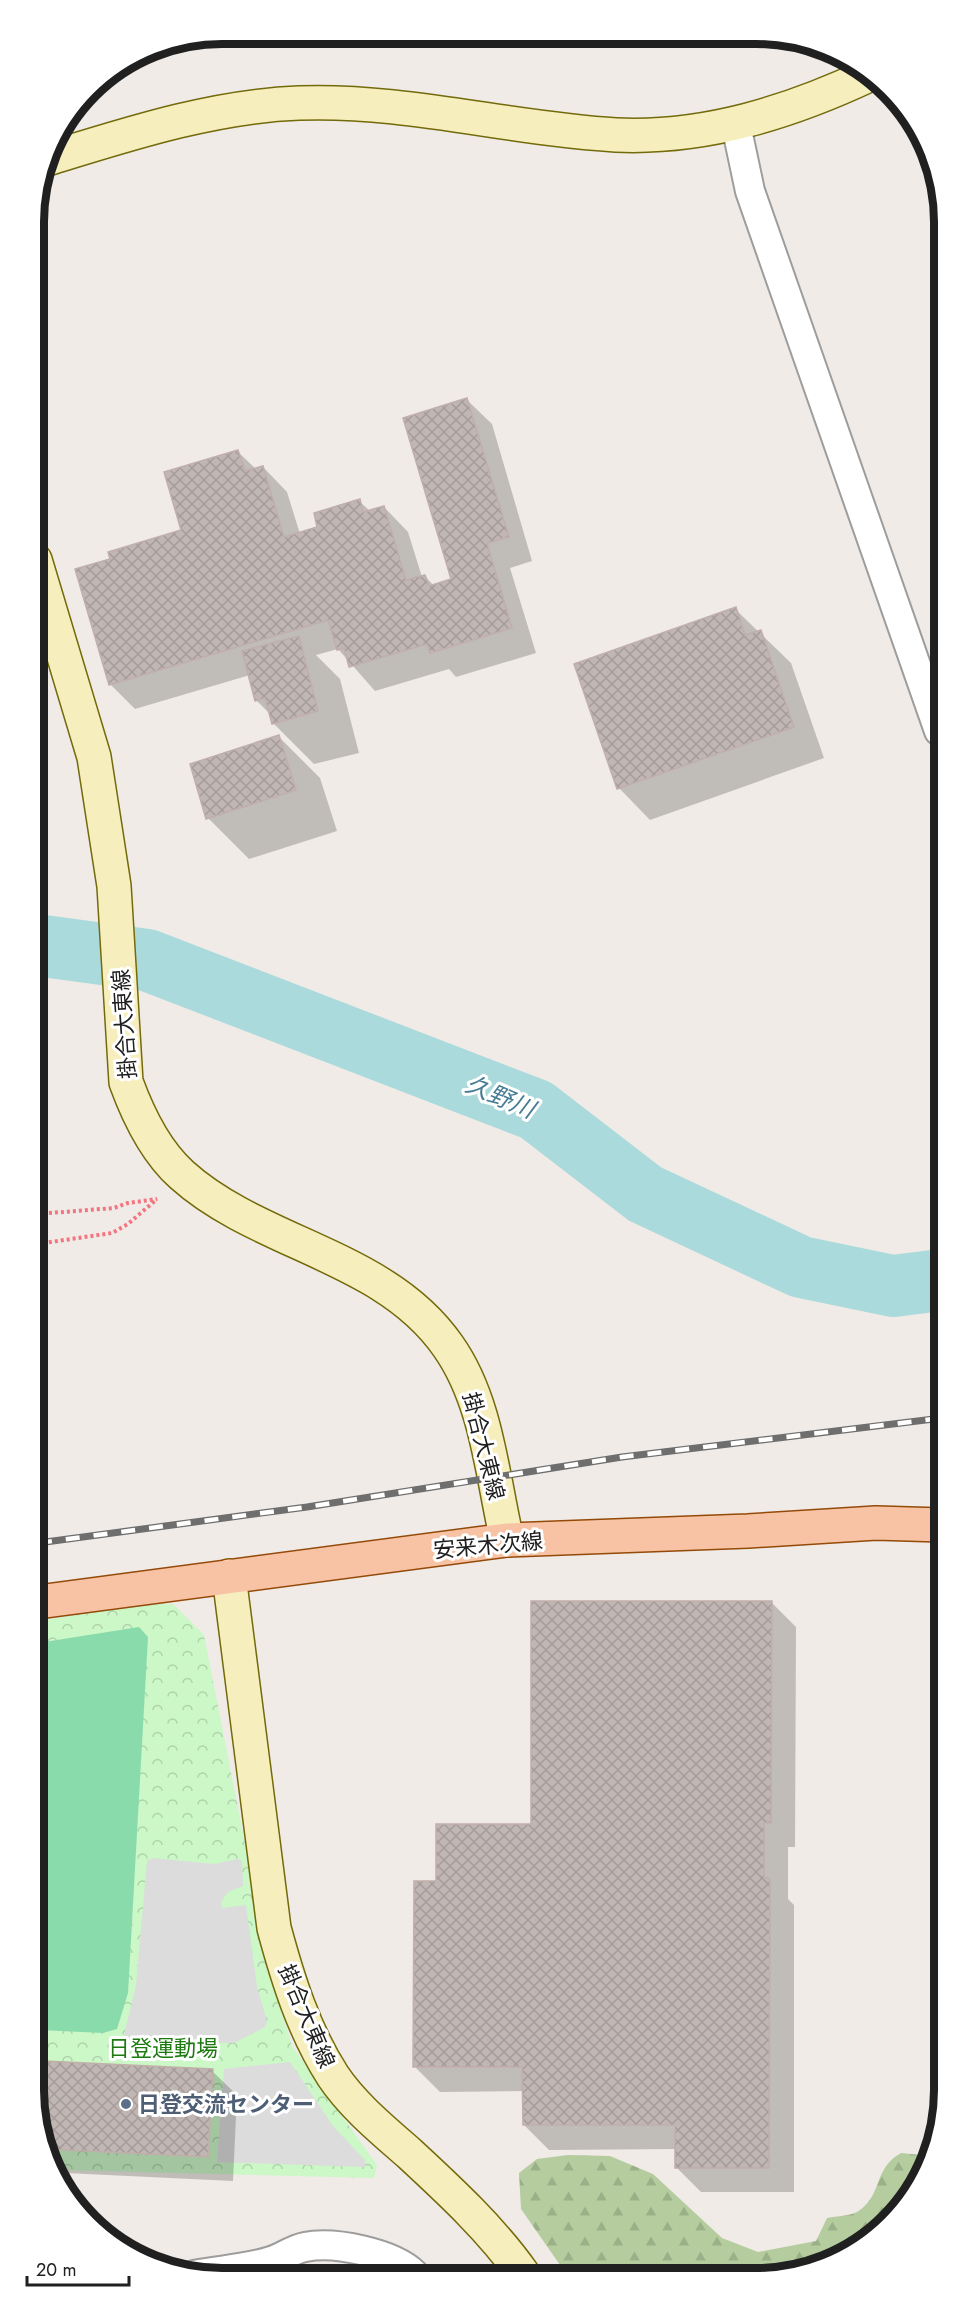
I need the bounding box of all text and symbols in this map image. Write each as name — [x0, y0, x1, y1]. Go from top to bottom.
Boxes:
street label: 掛合大東線 — [104, 968, 144, 1080]
water label: 久野川 — [460, 1066, 543, 1128]
street label: 掛合大東線 — [455, 1389, 513, 1503]
street label: 安来木次線 — [432, 1524, 544, 1566]
street label: 掛合大東線 — [271, 1959, 343, 2073]
park label: 日登運動場 — [108, 2032, 218, 2064]
place label: 日登交流センター — [138, 2088, 314, 2120]
marker: 日登交流センター — [119, 2097, 133, 2111]
scale bar — [27, 2249, 129, 2287]
text: 20 m — [36, 2257, 76, 2283]

